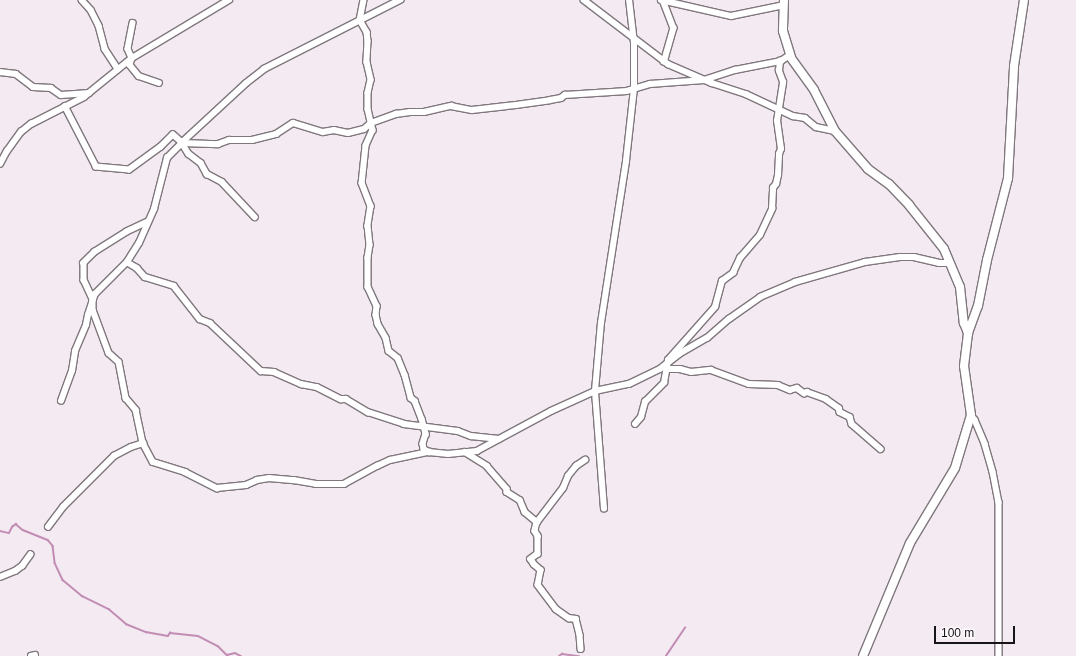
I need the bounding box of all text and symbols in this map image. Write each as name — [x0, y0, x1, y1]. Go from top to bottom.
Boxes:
scale bar — [936, 618, 1017, 644]
text: 100 m — [941, 626, 974, 640]

